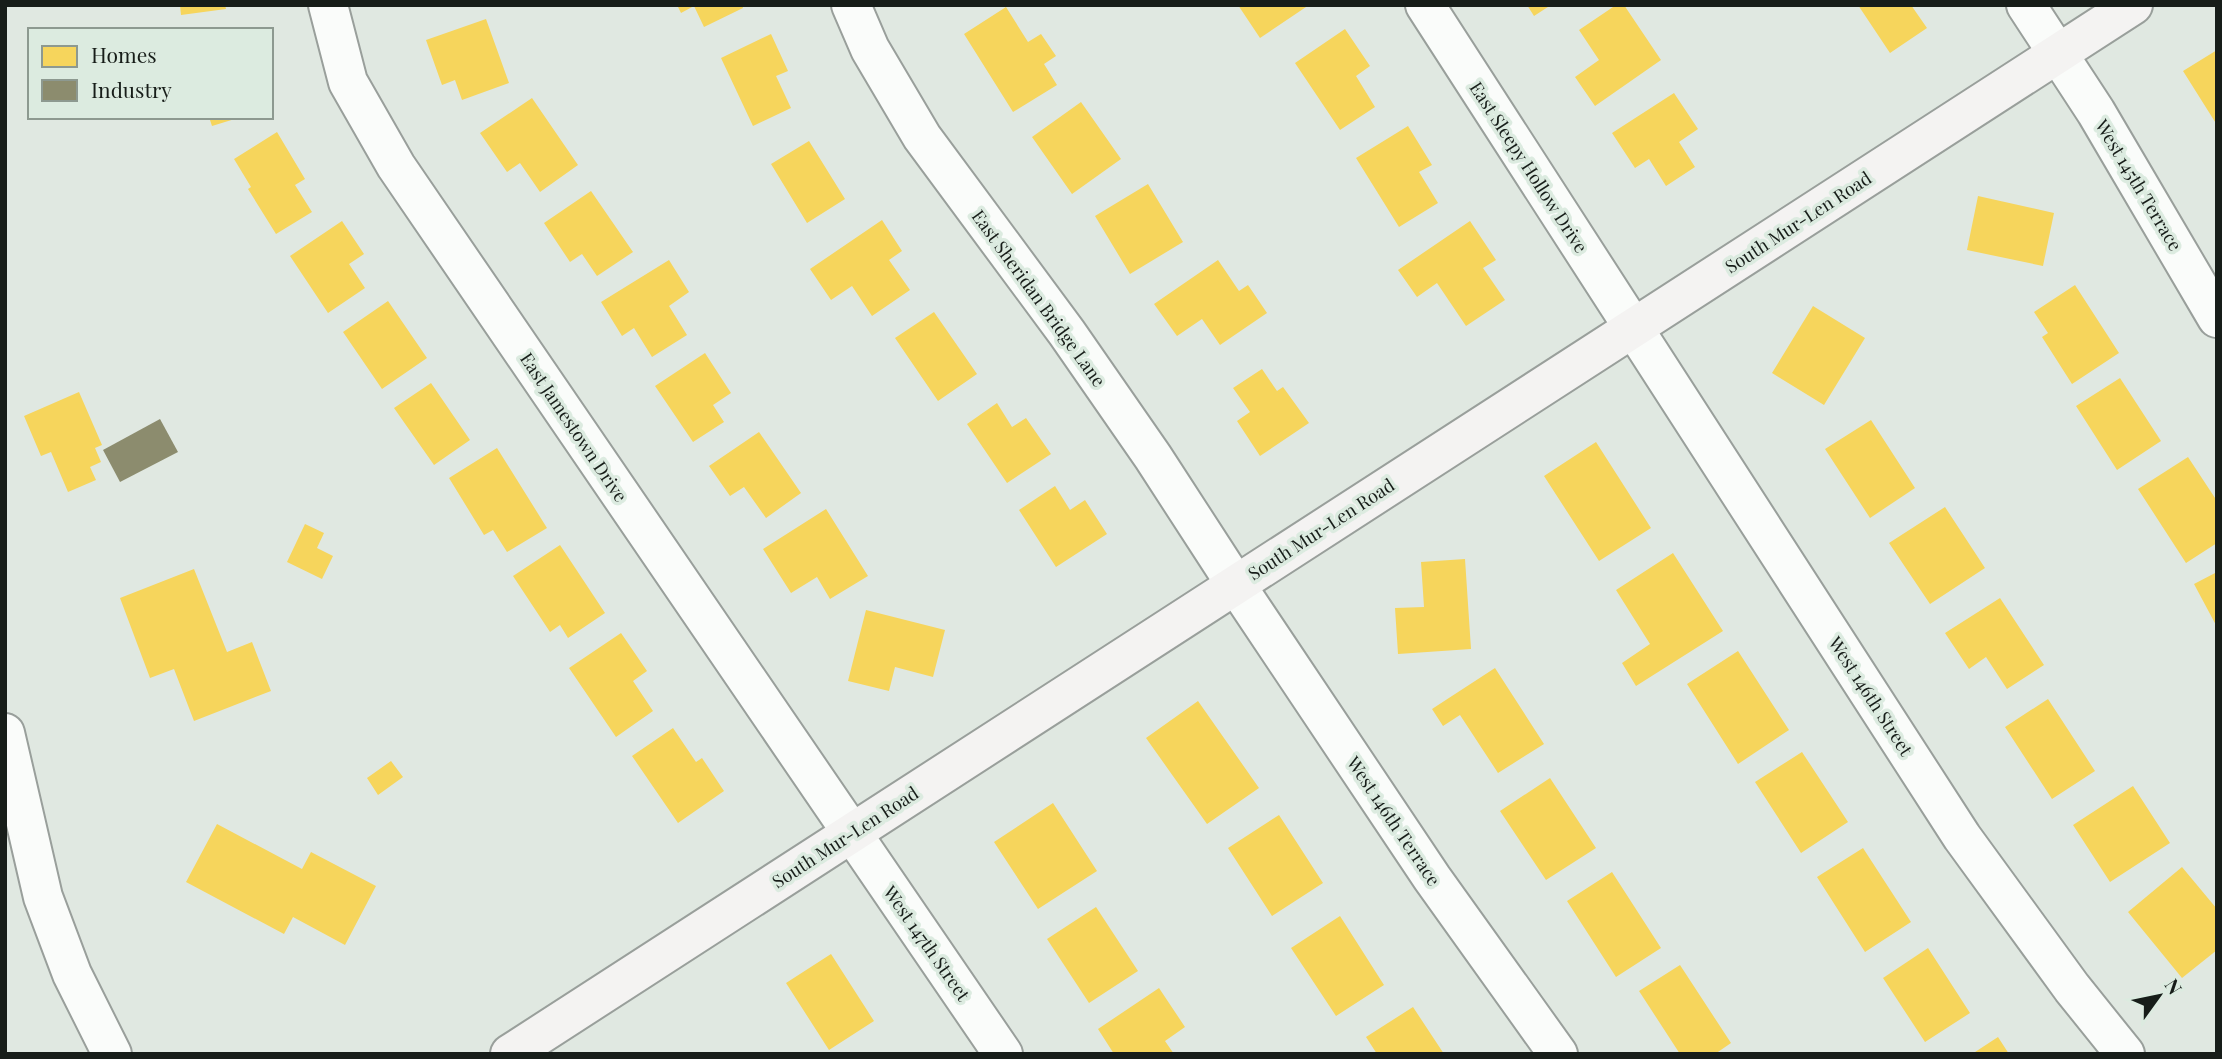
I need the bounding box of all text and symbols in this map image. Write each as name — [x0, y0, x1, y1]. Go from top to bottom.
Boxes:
legend — [28, 28, 273, 119]
text: Homes — [91, 40, 157, 68]
text: Industry — [91, 75, 172, 103]
street label: East Sleepy Hollow Drive — [1465, 77, 1593, 257]
street label: West 145th Terrace — [2090, 114, 2188, 255]
street label: South Mur-Len Road — [1720, 165, 1876, 278]
street label: East Sheridan Bridge Lane — [967, 205, 1111, 391]
street label: East Jamestown Drive — [515, 348, 633, 506]
street label: South Mur-Len Road — [1243, 472, 1399, 585]
street label: West 146th Street — [1823, 631, 1919, 761]
street label: West 146th Terrace — [1341, 751, 1446, 890]
street label: South Mur-Len Road — [767, 780, 923, 893]
street label: West 147th Street — [878, 880, 976, 1006]
north arrow — [2124, 961, 2194, 1031]
text: N — [2159, 973, 2189, 999]

